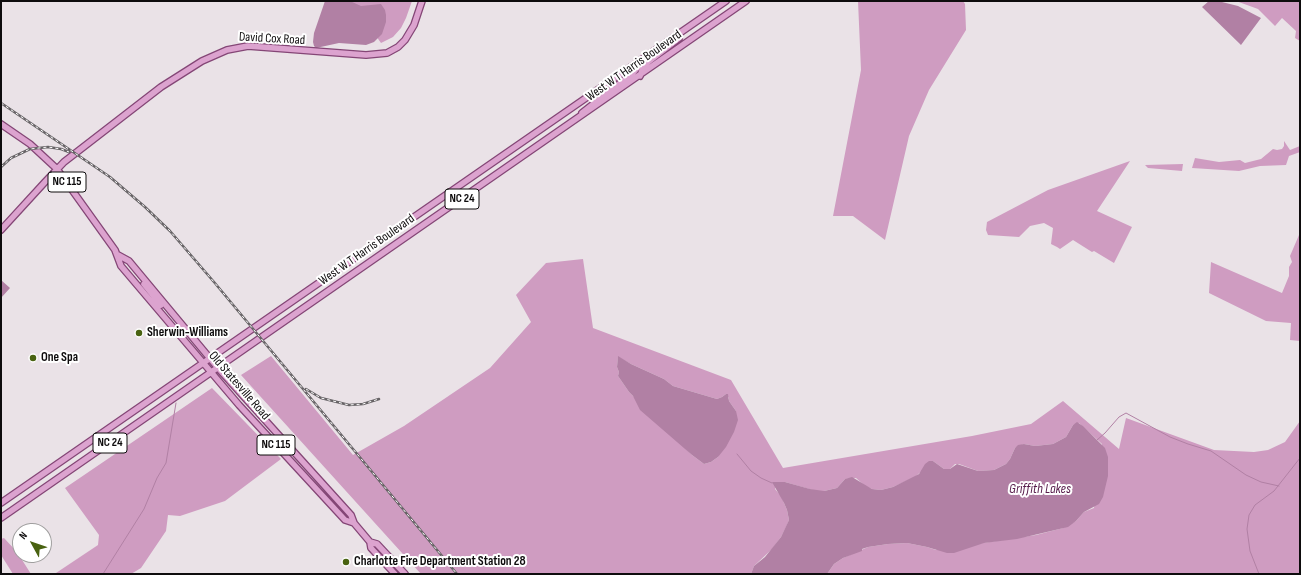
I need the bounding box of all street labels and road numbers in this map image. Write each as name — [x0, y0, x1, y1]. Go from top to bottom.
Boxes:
street label: West W T Harris Boulevard — [583, 27, 685, 105]
street label: David Cox Road — [239, 29, 305, 49]
road number: NC 115 — [48, 172, 86, 192]
road number: NC 24 — [445, 189, 479, 209]
street label: West W T Harris Boulevard — [316, 211, 418, 289]
street label: Old Statesville Road — [205, 349, 273, 423]
road number: NC 24 — [93, 433, 127, 453]
road number: NC 115 — [257, 435, 295, 455]

